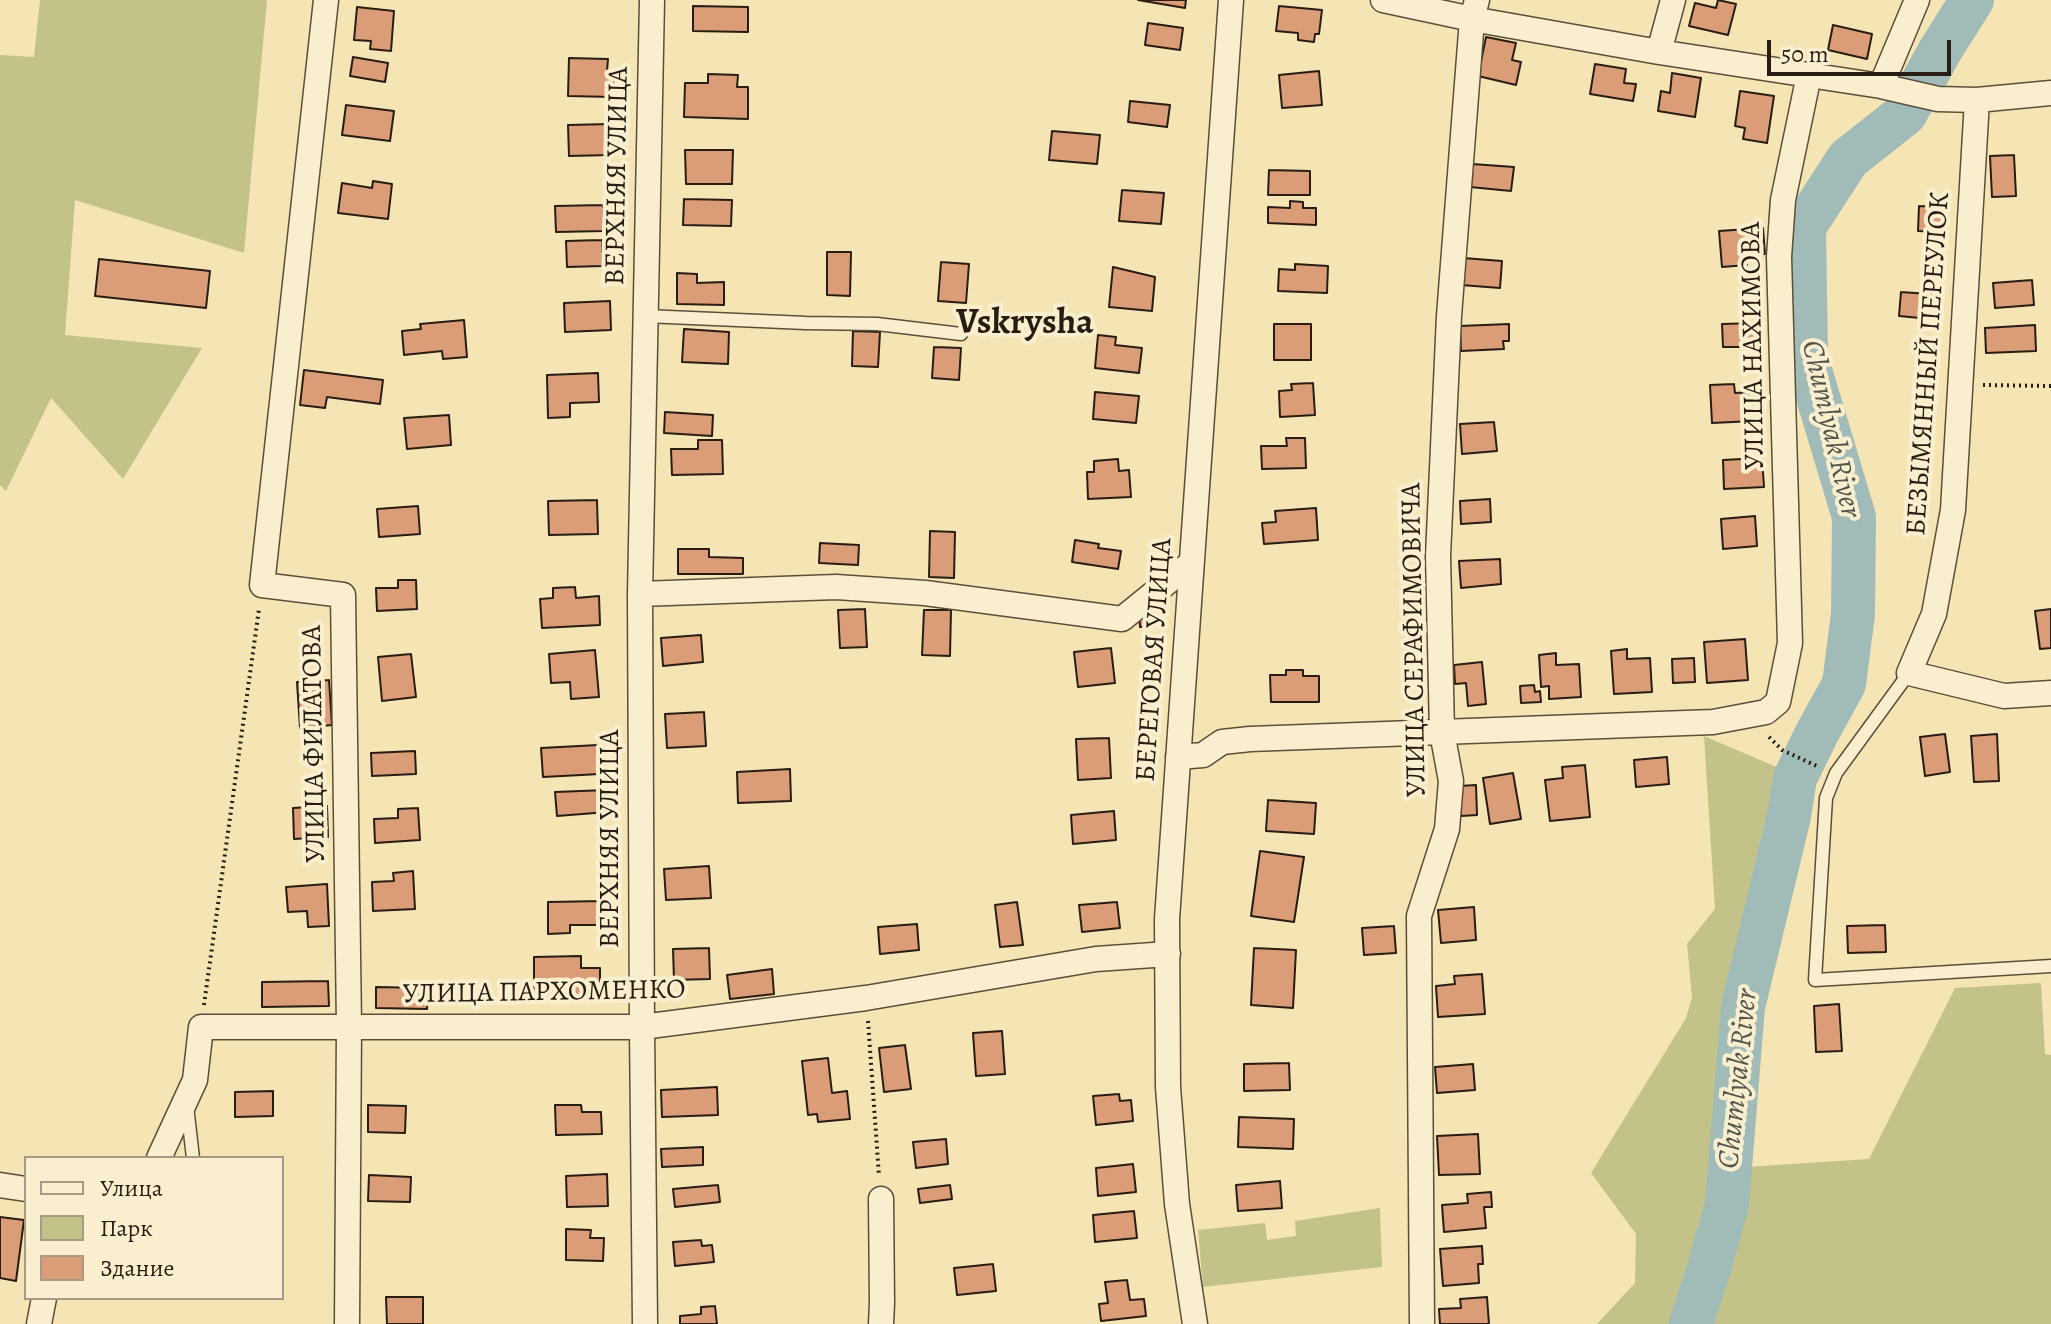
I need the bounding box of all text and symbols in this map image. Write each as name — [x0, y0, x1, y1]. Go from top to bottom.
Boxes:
scale bar — [1771, 24, 1955, 74]
text: 50 m — [1781, 38, 1829, 70]
street label: ВЕРХНЯЯ УЛИЦА — [599, 66, 637, 286]
street label: БЕЗЫМЯННЫЙ ПЕРЕУЛОК — [1900, 191, 1958, 537]
street label: УЛИЦА НАХИМОВА — [1735, 222, 1773, 470]
district label: Vskrysha — [956, 302, 1094, 346]
water label: Chumlyak River — [1792, 337, 1868, 521]
street label: УЛИЦА СЕРАФИМОВИЧА — [1395, 483, 1435, 797]
street label: БЕРЕГОВАЯ УЛИЦА — [1130, 537, 1180, 783]
street label: УЛИЦА ФИЛАТОВА — [296, 625, 334, 863]
street label: ВЕРХНЯЯ УЛИЦА — [594, 730, 628, 948]
street label: УЛИЦА ПАРХОМЕНКО — [402, 974, 686, 1012]
water label: Chumlyak River — [1712, 987, 1766, 1171]
legend — [24, 1156, 284, 1300]
text: Улица — [100, 1172, 163, 1204]
text: Парк — [100, 1212, 153, 1244]
text: Здание — [100, 1252, 175, 1284]

